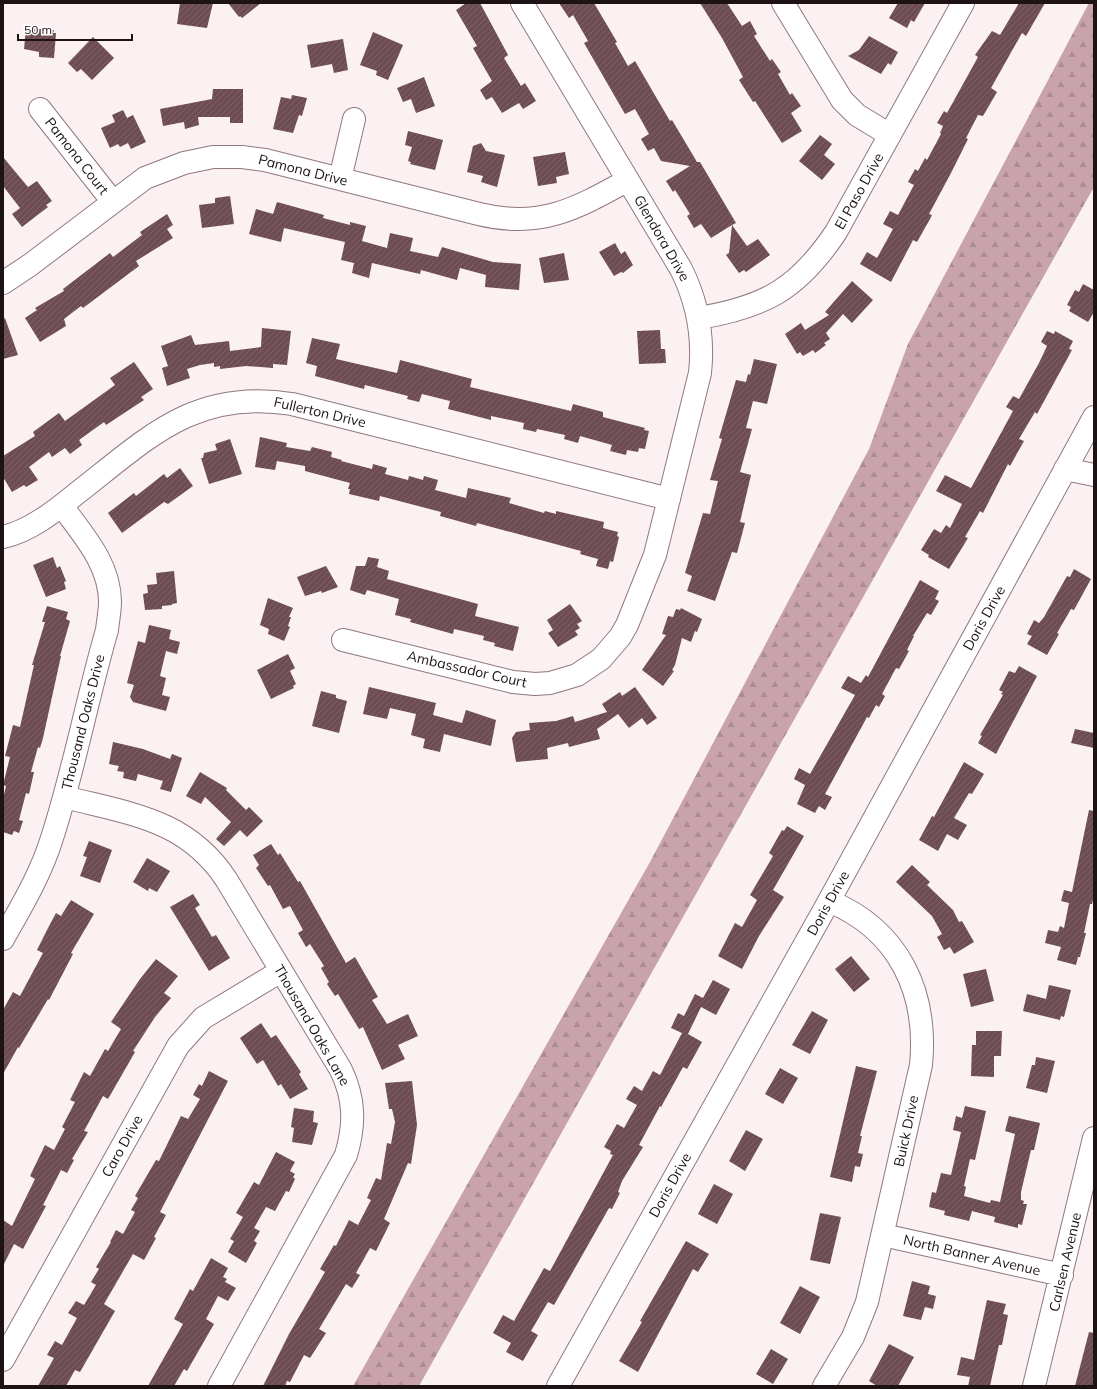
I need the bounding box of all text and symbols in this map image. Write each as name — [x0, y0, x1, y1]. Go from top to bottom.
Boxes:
scale bar — [18, 16, 132, 42]
text: 50 m — [24, 22, 52, 37]
street label: Pamona Court — [41, 114, 113, 198]
street label: Pamona Drive — [256, 150, 350, 190]
street label: El Paso Drive — [831, 150, 887, 232]
street label: Glendora Drive — [630, 192, 694, 284]
street label: Fullerton Drive — [272, 393, 368, 431]
street label: Doris Drive — [959, 582, 1009, 654]
street label: Ambassador Court — [405, 646, 529, 692]
street label: Thousand Oaks Drive — [57, 652, 109, 792]
street label: Doris Drive — [803, 867, 853, 939]
street label: Thousand Oaks Lane — [270, 961, 354, 1089]
street label: Buick Drive — [890, 1094, 922, 1168]
street label: Caro Drive — [98, 1112, 146, 1180]
street label: Doris Drive — [645, 1149, 695, 1221]
street label: Carlsen Avenue — [1045, 1211, 1085, 1313]
street label: North Banner Avenue — [902, 1230, 1042, 1280]

